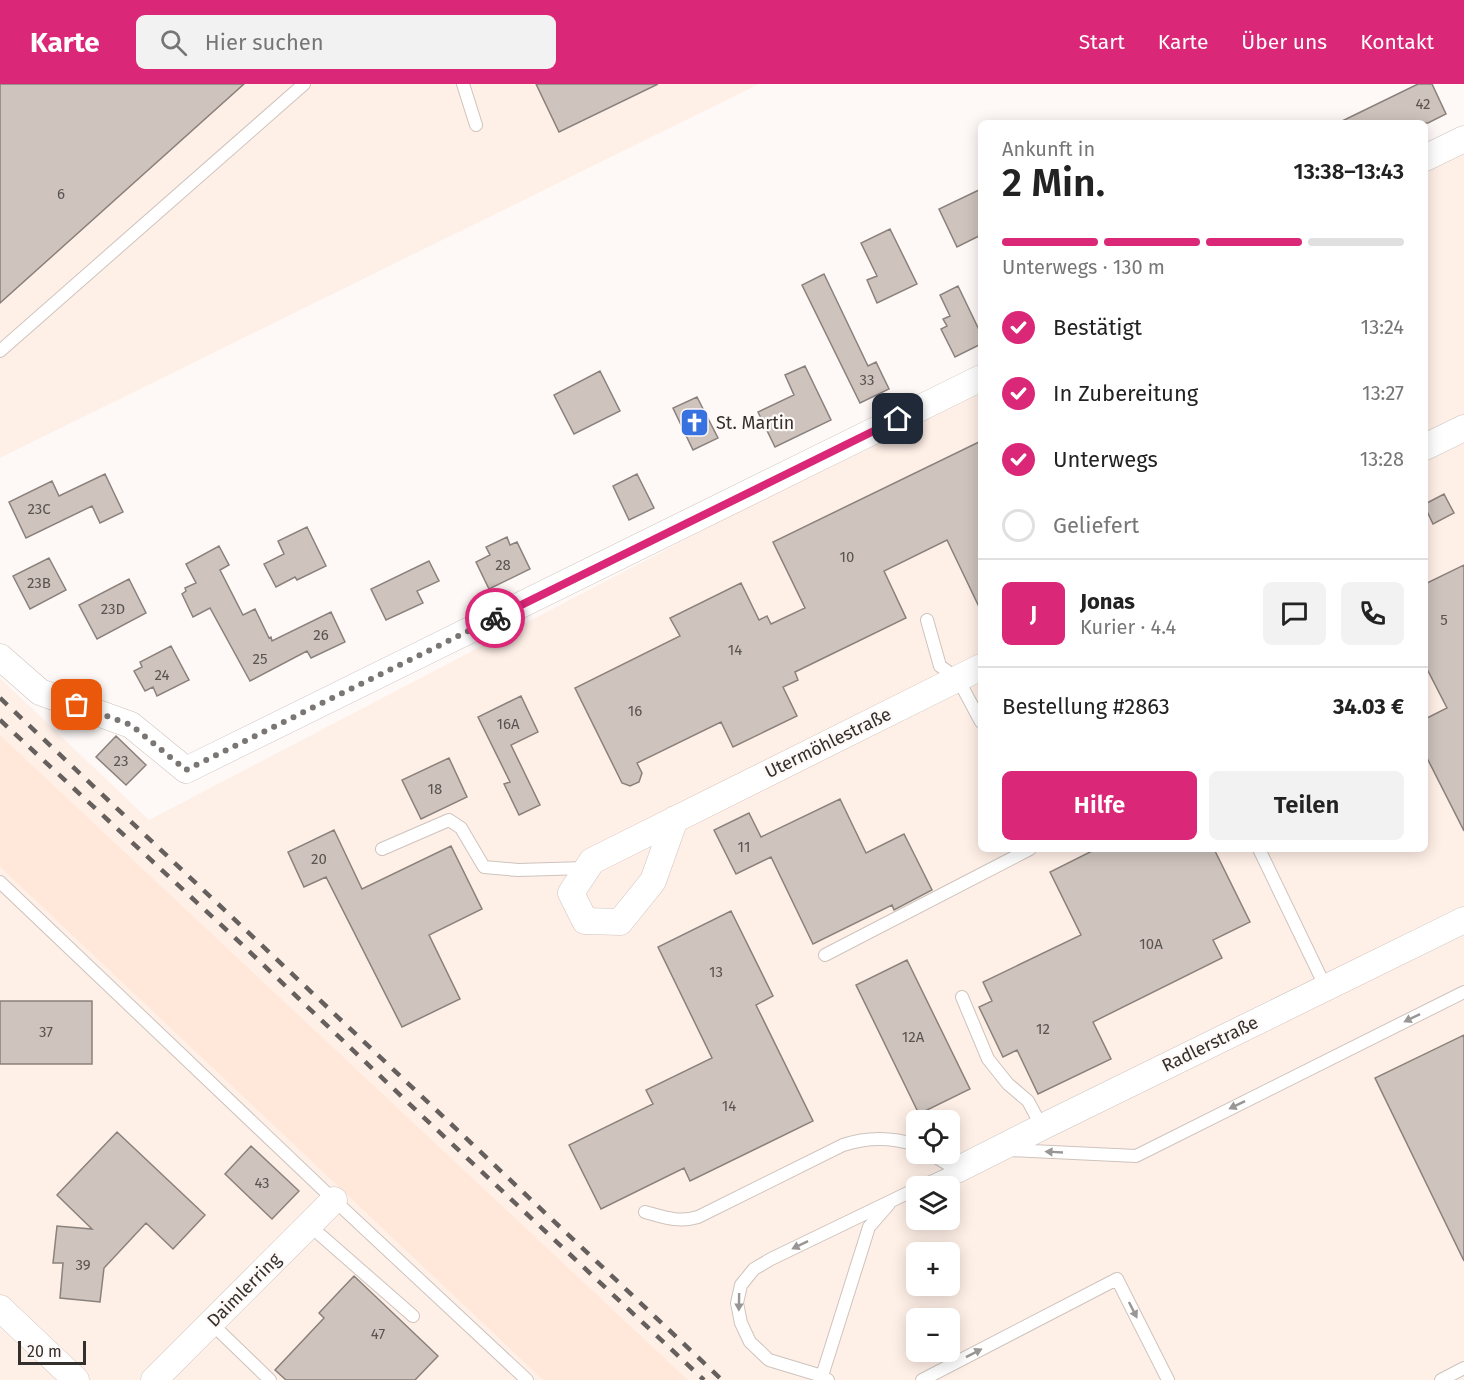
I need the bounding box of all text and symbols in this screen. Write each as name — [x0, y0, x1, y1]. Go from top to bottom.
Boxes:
search box — [136, 15, 556, 69]
text: Karte — [30, 26, 100, 59]
icon: search — [157, 26, 190, 59]
text: Hier suchen — [205, 29, 324, 56]
text: Start — [1079, 29, 1125, 55]
text: Karte — [1158, 29, 1208, 55]
text: Über uns — [1241, 29, 1327, 55]
text: Kontakt — [1360, 29, 1434, 55]
house number: 42 — [1415, 95, 1431, 113]
text: Ankunft in — [1002, 137, 1095, 161]
text: 13:38–13:43 — [1293, 158, 1404, 185]
text: 2 Min. — [1002, 160, 1105, 206]
house number: 6 — [57, 185, 65, 203]
text: Unterwegs · 130 m — [1002, 255, 1165, 279]
icon: check — [1002, 311, 1035, 344]
text: Bestätigt — [1053, 314, 1142, 341]
text: 13:24 — [1361, 315, 1404, 339]
house number: 33 — [860, 371, 874, 389]
icon: check — [1002, 377, 1035, 410]
text: In Zubereitung — [1053, 380, 1198, 407]
text: 13:27 — [1362, 381, 1404, 405]
pin — [872, 393, 923, 444]
icon: home — [881, 402, 914, 435]
church icon: St. Martin — [679, 407, 711, 439]
place label: St. Martin — [716, 412, 794, 434]
icon: check — [1002, 443, 1035, 476]
text: Unterwegs — [1053, 446, 1158, 473]
text: 13:28 — [1360, 447, 1404, 471]
house number: 23C — [27, 500, 51, 518]
text: Geliefert — [1053, 512, 1139, 539]
house number: 10 — [840, 548, 854, 566]
house number: 28 — [495, 556, 511, 574]
house number: 23B — [27, 574, 51, 592]
button: chat — [1263, 582, 1326, 645]
button: phone — [1341, 582, 1404, 645]
courier — [465, 588, 525, 648]
text: Jonas — [1080, 588, 1135, 615]
house number: 23D — [101, 600, 125, 618]
text: J — [1030, 600, 1037, 627]
icon: bike — [479, 602, 512, 635]
house number: 5 — [1440, 611, 1448, 629]
text: Kurier · 4.4 — [1080, 615, 1176, 639]
house number: 26 — [313, 626, 329, 644]
house number: 14 — [728, 641, 742, 659]
house number: 25 — [253, 650, 267, 668]
house number: 24 — [154, 666, 170, 684]
pin — [51, 679, 102, 730]
icon: bag — [60, 688, 93, 721]
text: Bestellung #2863 — [1002, 693, 1170, 720]
text: 34.03 € — [1333, 693, 1404, 720]
house number: 16 — [628, 702, 642, 720]
street label: Utermöhlestraße — [761, 703, 895, 783]
house number: 16A — [496, 715, 520, 733]
house number: 23 — [114, 752, 128, 770]
button: Hilfe — [1002, 771, 1197, 840]
button: Teilen — [1209, 771, 1404, 840]
house number: 18 — [428, 780, 442, 798]
house number: 11 — [738, 838, 750, 856]
house number: 20 — [311, 850, 327, 868]
house number: 10A — [1139, 935, 1163, 953]
house number: 13 — [709, 963, 723, 981]
street label: Radlerstraße — [1158, 1011, 1262, 1077]
one-way arrow — [1403, 1014, 1420, 1023]
house number: 12 — [1036, 1020, 1050, 1038]
house number: 37 — [39, 1023, 53, 1041]
house number: 12A — [902, 1028, 925, 1046]
house number: 14 — [722, 1097, 736, 1115]
one-way arrow — [1228, 1100, 1246, 1110]
map controls — [906, 1110, 960, 1362]
button: locate — [906, 1110, 960, 1164]
one-way arrow — [1045, 1147, 1064, 1156]
house number: 43 — [254, 1174, 270, 1192]
button: layers — [906, 1176, 960, 1230]
one-way arrow — [792, 1240, 809, 1249]
button: + — [906, 1242, 960, 1296]
street label: Daimlerring — [202, 1248, 286, 1332]
house number: 39 — [75, 1256, 91, 1274]
one-way arrow — [734, 1293, 744, 1312]
one-way arrow — [1128, 1301, 1137, 1318]
button: − — [906, 1308, 960, 1362]
house number: 47 — [371, 1325, 385, 1343]
scale bar — [18, 1338, 86, 1366]
text: 20 m — [27, 1342, 62, 1361]
one-way arrow — [966, 1348, 983, 1358]

